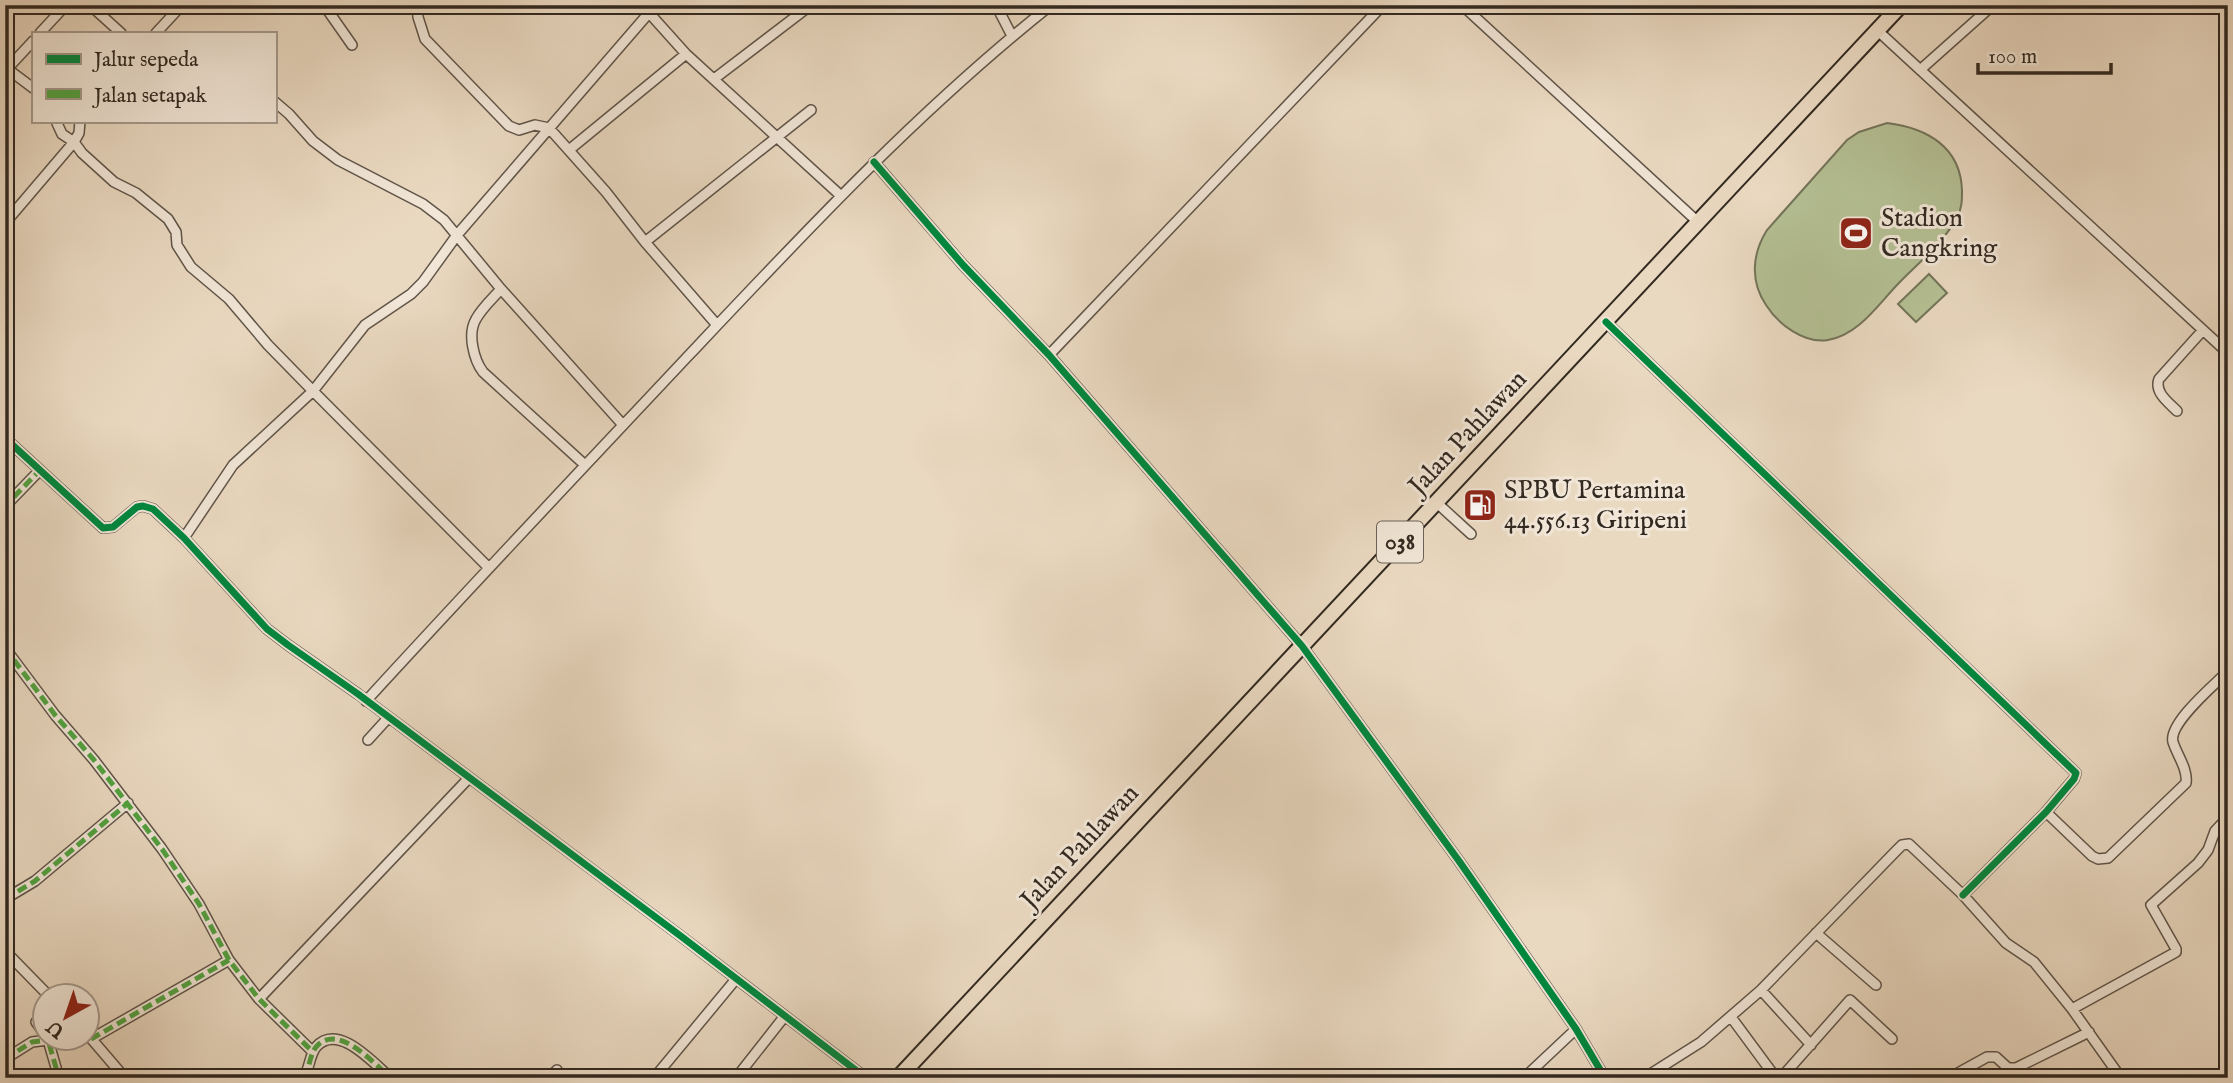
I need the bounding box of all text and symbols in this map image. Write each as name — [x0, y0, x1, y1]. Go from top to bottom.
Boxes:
legend — [32, 32, 276, 122]
scale bar — [1978, 32, 2110, 76]
text: 100 m — [1988, 44, 2037, 71]
text: Jalur sepeda — [92, 47, 199, 74]
text: Jalan setapak — [92, 83, 207, 110]
place label: Stadion Cangkring — [1881, 202, 1998, 265]
sports icon: Stadion Cangkring — [1837, 214, 1875, 252]
street label: Jalan Pahlawan — [1400, 363, 1534, 505]
place label: SPBU Pertamina 44.556.13 Giripeni — [1504, 474, 1687, 537]
fuel station icon: SPBU Pertamina 44.556.13 Giripeni — [1461, 486, 1499, 524]
road number: 038 — [1377, 522, 1423, 562]
street label: Jalan Pahlawan — [1012, 777, 1146, 919]
north arrow — [32, 982, 102, 1052]
text: U — [42, 1014, 71, 1043]

